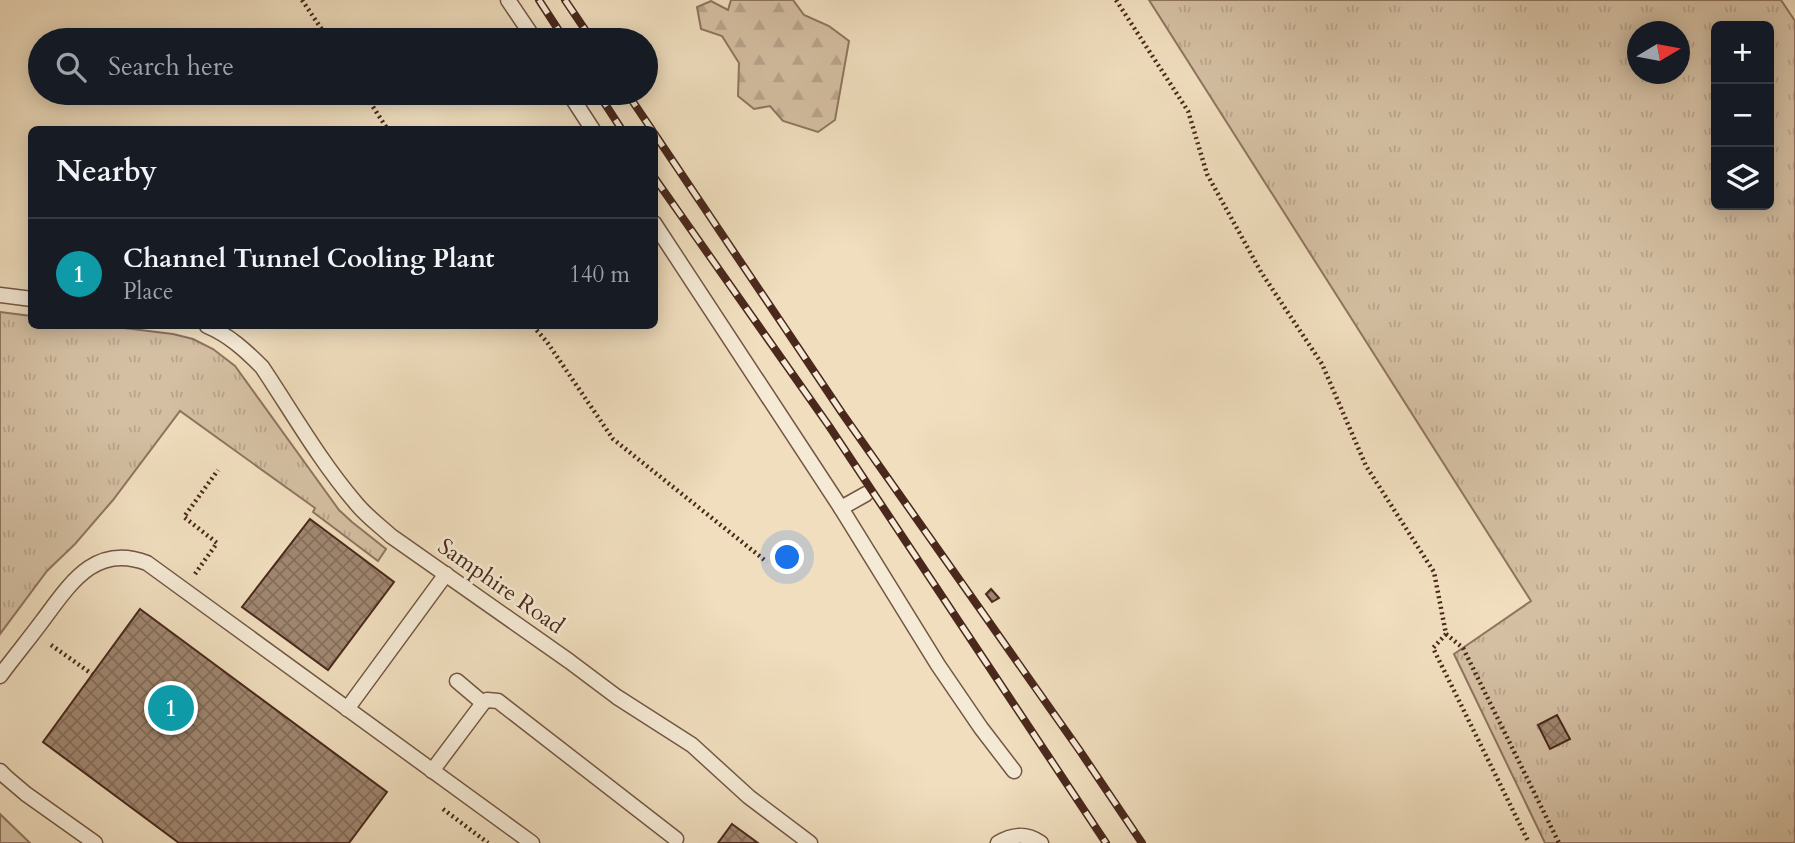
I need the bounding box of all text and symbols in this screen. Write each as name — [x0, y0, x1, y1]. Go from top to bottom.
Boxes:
north arrow — [1627, 21, 1690, 84]
map controls — [1711, 21, 1774, 210]
button: + — [1711, 21, 1774, 84]
search box — [28, 28, 658, 105]
icon: search — [52, 48, 90, 86]
text: Search here — [108, 49, 234, 84]
button: − — [1711, 84, 1774, 147]
button: layers — [1711, 147, 1774, 210]
text: Nearby — [56, 151, 157, 192]
text: Channel Tunnel Cooling Plant — [123, 241, 494, 276]
text: 1 — [73, 259, 85, 290]
text: 140 m — [569, 259, 630, 290]
text: Place — [123, 276, 173, 307]
street label: Samphire Road — [432, 531, 571, 642]
your location — [770, 540, 804, 574]
pin: 1 — [148, 682, 194, 734]

